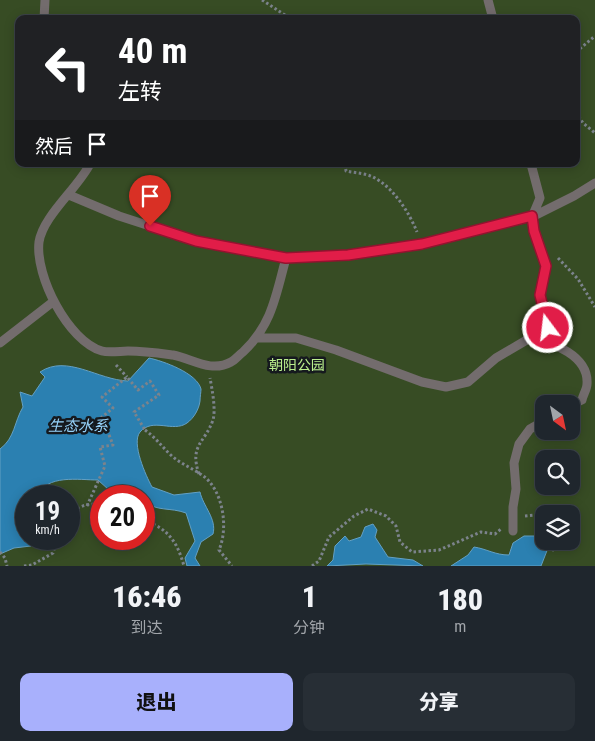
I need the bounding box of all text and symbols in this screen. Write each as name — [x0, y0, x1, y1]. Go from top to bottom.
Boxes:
text: 40 m — [118, 31, 187, 72]
icon: left — [35, 35, 100, 100]
text: 左转 — [118, 79, 162, 104]
icon: arrive — [83, 130, 111, 158]
text: 然后 — [35, 135, 73, 158]
pin — [129, 175, 171, 226]
icon: arrive — [136, 182, 164, 210]
position arrow — [521, 301, 573, 353]
park label: 朝阳公园 — [269, 357, 325, 373]
north arrow — [535, 395, 580, 440]
map controls — [535, 395, 580, 550]
water label: 生态水系 — [48, 417, 109, 435]
button: search — [535, 450, 580, 495]
speed limit sign: 20 — [90, 485, 155, 550]
text: 19 — [35, 497, 60, 526]
button: layers — [535, 505, 580, 550]
text: km/h — [35, 523, 60, 537]
text: 16:46 — [112, 579, 181, 614]
text: 1 — [302, 579, 317, 614]
text: 180 — [437, 582, 483, 617]
text: m — [454, 617, 466, 636]
text: 到达 — [131, 618, 163, 637]
text: 分钟 — [293, 618, 325, 637]
button: 退出 — [20, 673, 293, 731]
button: 分享 — [303, 673, 575, 731]

